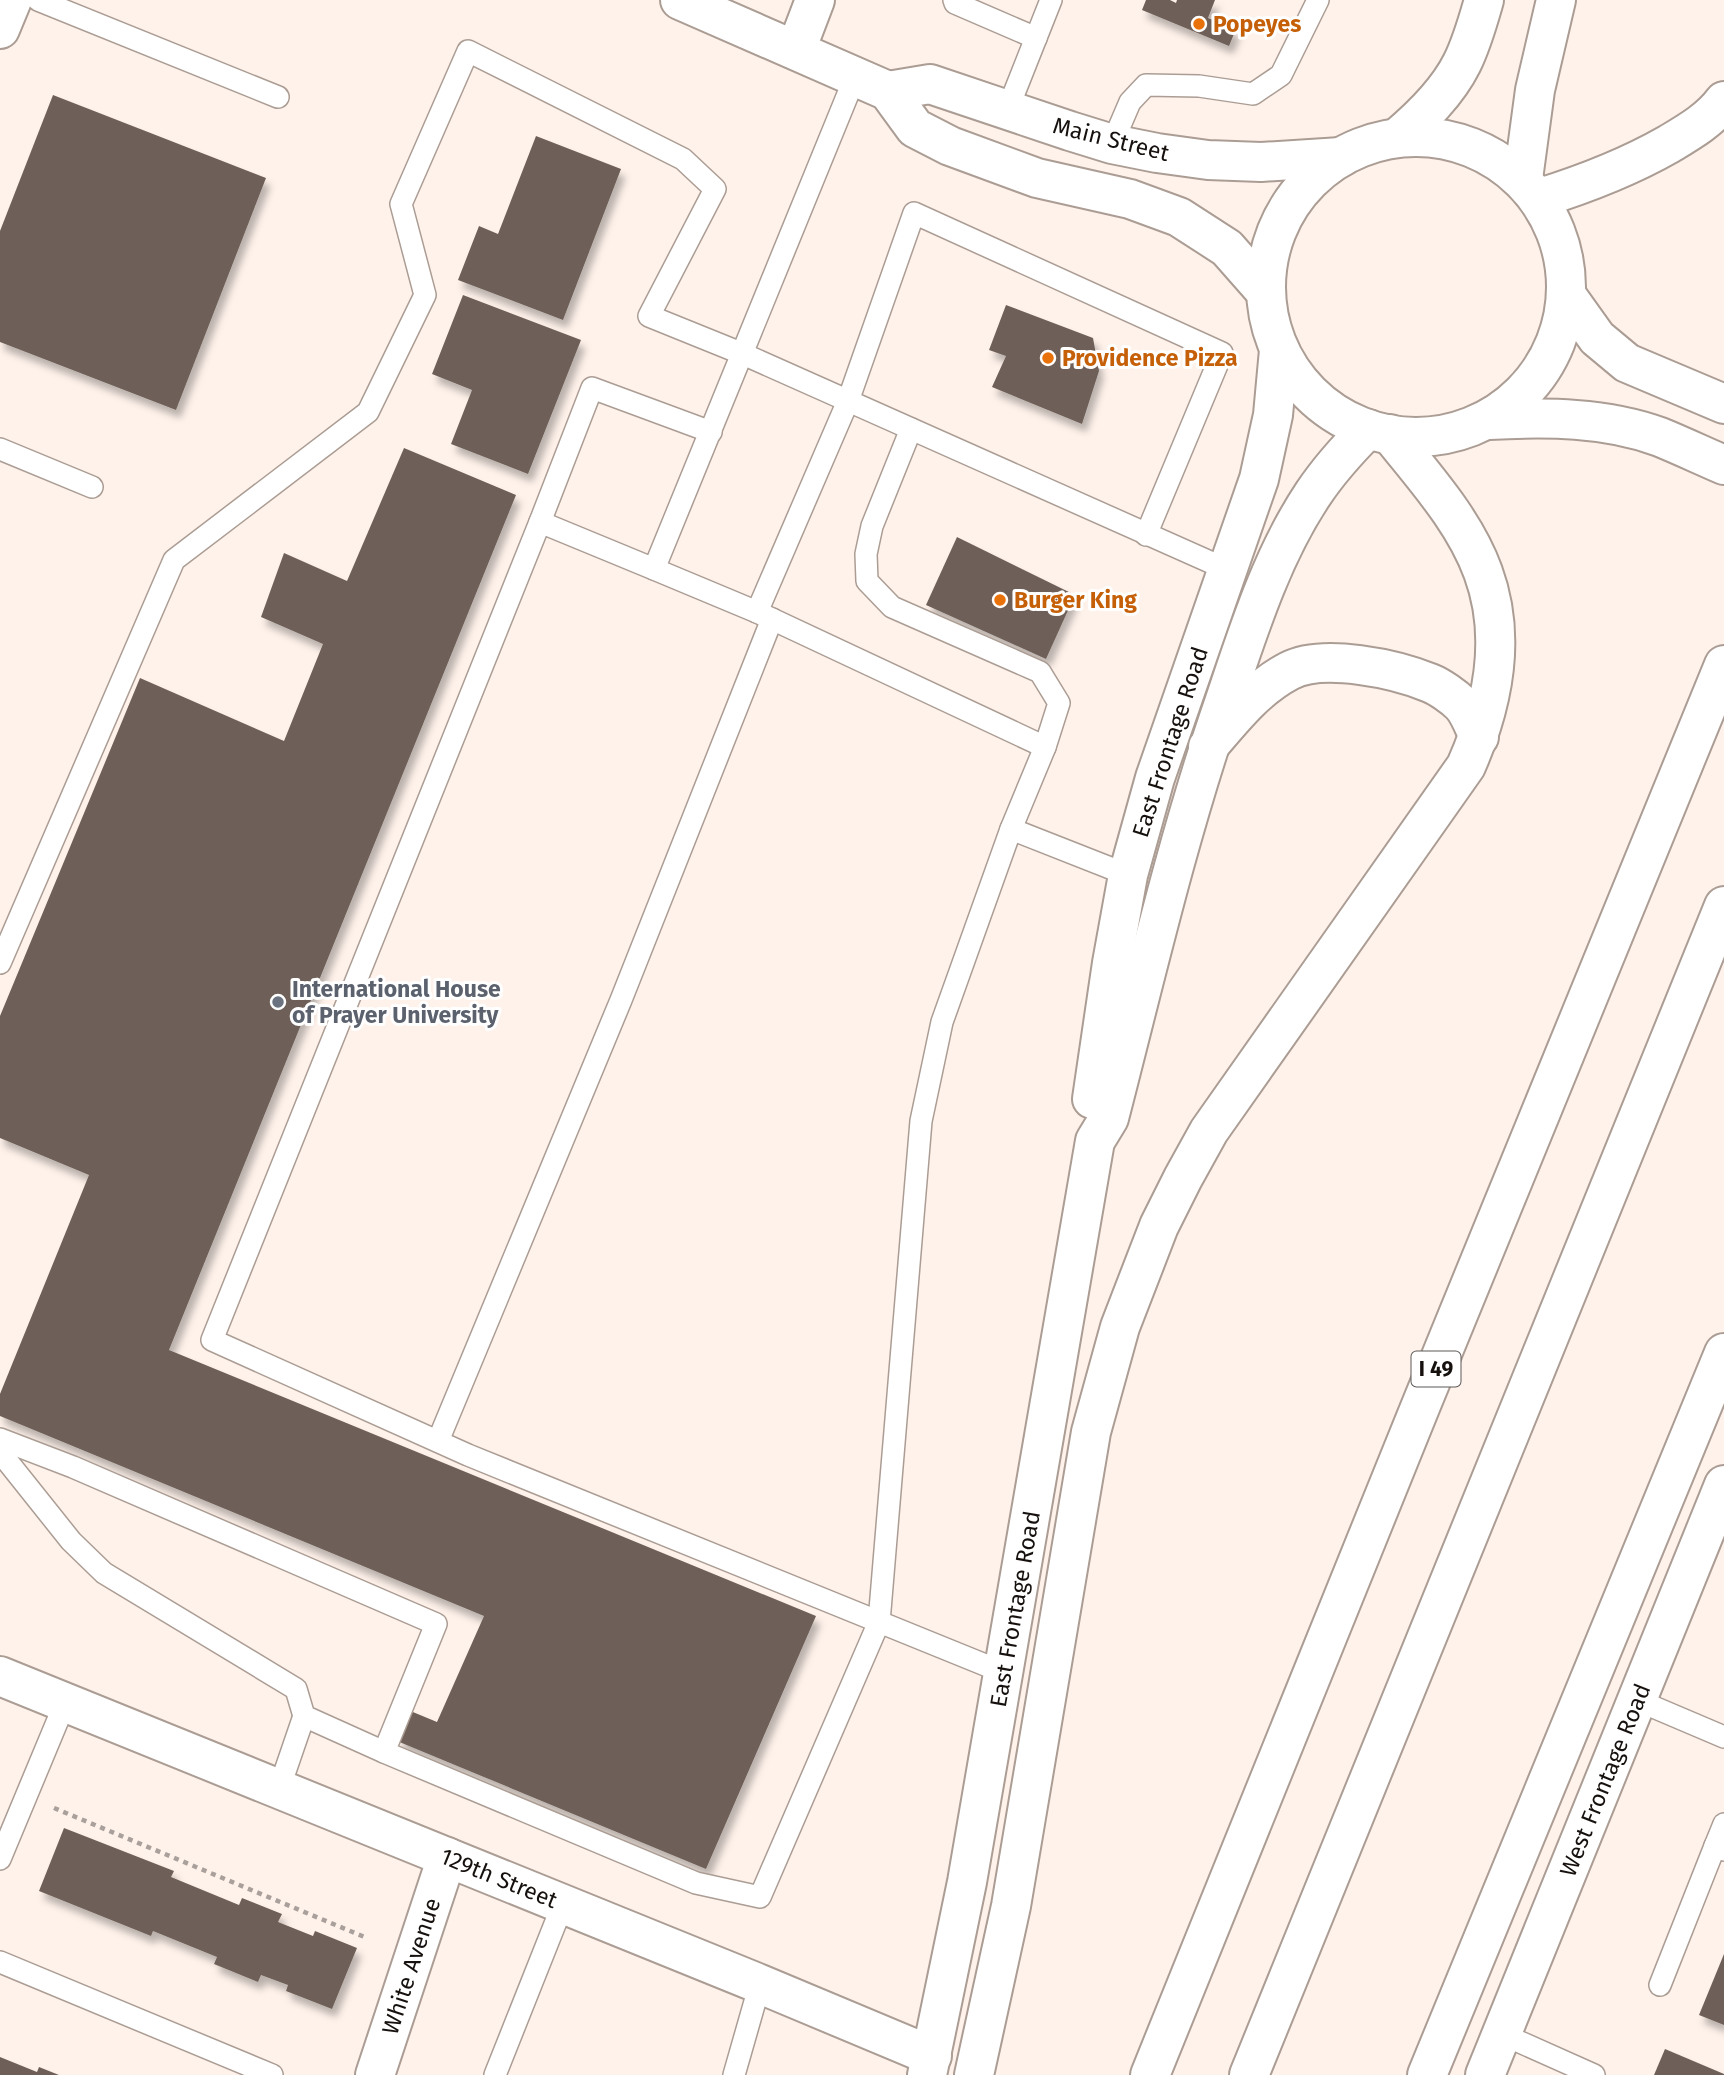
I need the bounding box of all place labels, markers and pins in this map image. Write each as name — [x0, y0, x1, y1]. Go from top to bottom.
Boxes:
place label: Popeyes — [1213, 10, 1301, 38]
marker: Popeyes — [1191, 16, 1207, 32]
place label: Providence Pizza — [1062, 344, 1238, 372]
marker: Providence Pizza — [1040, 350, 1056, 366]
place label: Burger King — [1014, 586, 1137, 614]
marker: Burger King — [992, 592, 1008, 608]
place label: International House of Prayer University — [292, 975, 501, 1029]
marker: International House of Prayer University — [270, 994, 286, 1010]

